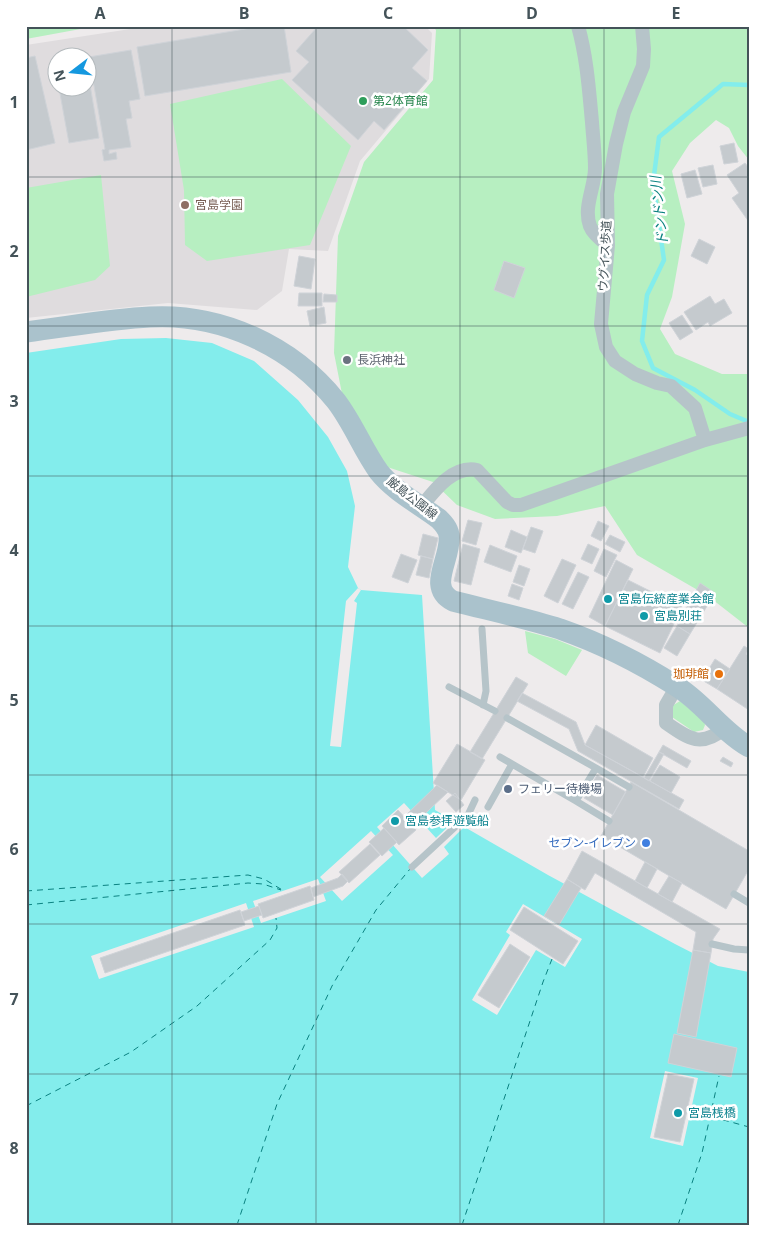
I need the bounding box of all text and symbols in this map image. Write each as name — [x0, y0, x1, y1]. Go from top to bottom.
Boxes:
text: A — [94, 2, 106, 24]
text: B — [239, 2, 249, 24]
text: C — [383, 2, 393, 24]
text: D — [526, 2, 538, 24]
text: E — [672, 2, 681, 24]
north arrow — [48, 48, 98, 98]
text: N — [48, 68, 70, 84]
text: 1 — [9, 91, 19, 113]
place label: 第2体育館 — [373, 92, 428, 109]
marker: 第2体育館 — [357, 95, 369, 107]
water label: ドンドン川 — [645, 173, 672, 247]
place label: 宮島学園 — [195, 196, 243, 213]
marker: 宮島学園 — [179, 199, 191, 211]
street label: ウグイス歩道 — [594, 220, 615, 292]
text: 2 — [9, 240, 19, 262]
place label: 長浜神社 — [357, 351, 405, 368]
marker: 長浜神社 — [341, 354, 353, 366]
text: 3 — [9, 390, 19, 412]
street label: 厳島公園線 — [383, 472, 441, 523]
text: 4 — [9, 539, 19, 561]
place label: 宮島伝統産業会館 — [618, 590, 714, 607]
marker: 宮島伝統産業会館 — [602, 593, 614, 605]
place label: 宮島別荘 — [654, 607, 702, 624]
marker: 宮島別荘 — [638, 610, 650, 622]
place label: 珈琲館 — [673, 665, 709, 682]
marker: 珈琲館 — [713, 668, 725, 680]
text: 5 — [9, 689, 19, 711]
place label: フェリー待機場 — [518, 780, 602, 797]
marker: フェリー待機場 — [502, 783, 514, 795]
place label: 宮島参拝遊覧船 — [405, 812, 489, 829]
marker: 宮島参拝遊覧船 — [389, 815, 401, 827]
place label: セブン-イレブン — [548, 834, 636, 851]
marker: セブン-イレブン — [640, 837, 652, 849]
text: 6 — [9, 838, 19, 860]
text: 7 — [9, 988, 19, 1010]
place label: 宮島桟橋 — [688, 1104, 736, 1121]
marker: 宮島桟橋 — [672, 1107, 684, 1119]
text: 8 — [9, 1137, 19, 1159]

